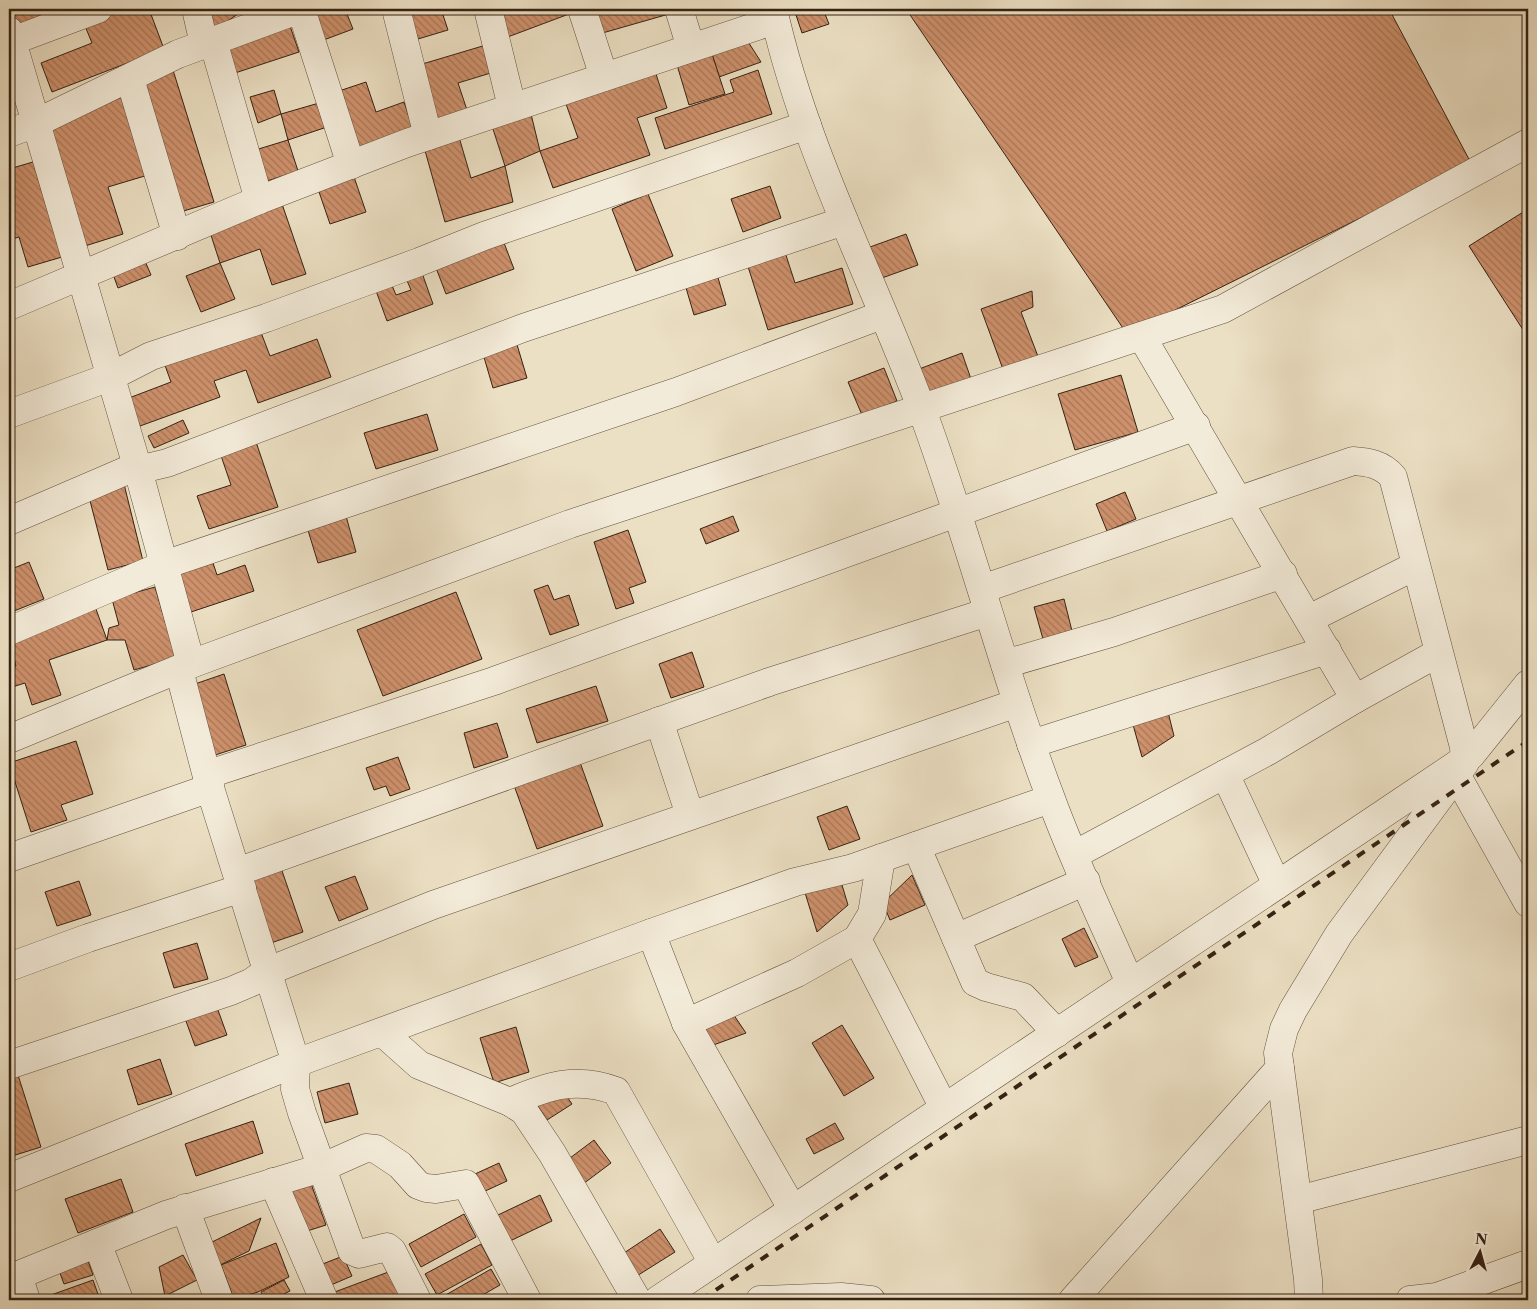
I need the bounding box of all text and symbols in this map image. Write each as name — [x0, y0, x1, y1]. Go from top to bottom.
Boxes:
north arrow — [1454, 1226, 1504, 1276]
text: N — [1474, 1229, 1488, 1249]

